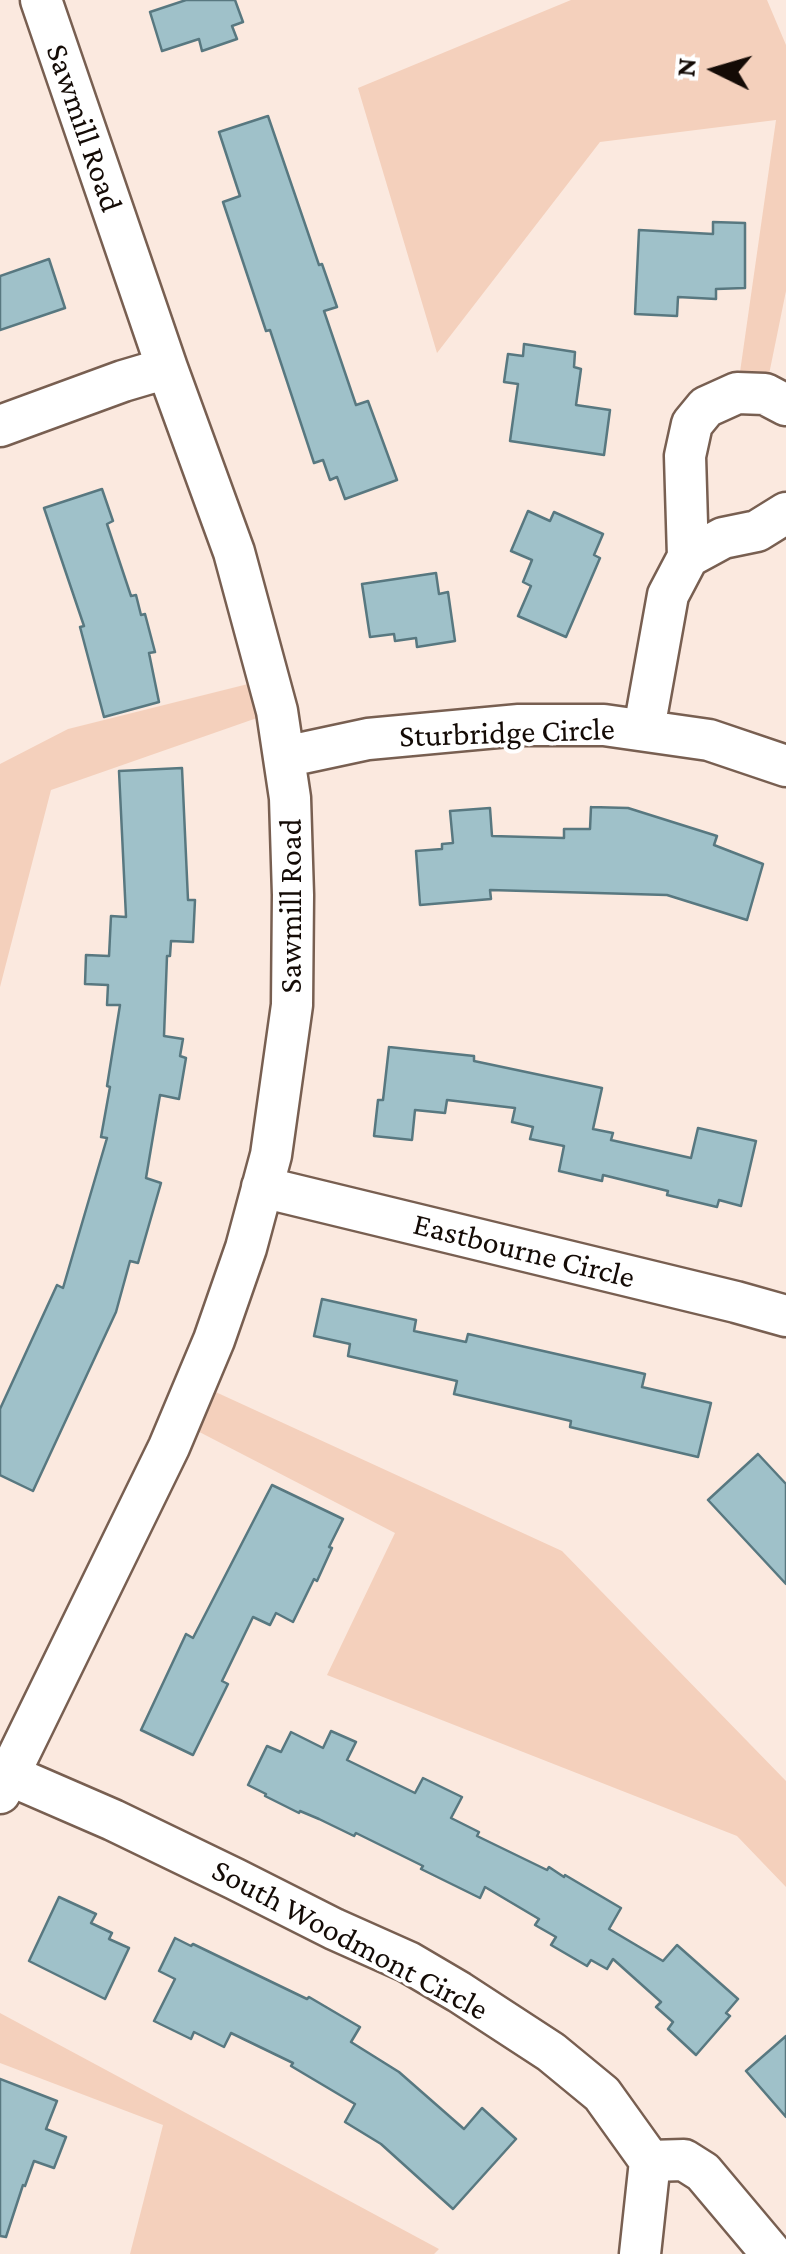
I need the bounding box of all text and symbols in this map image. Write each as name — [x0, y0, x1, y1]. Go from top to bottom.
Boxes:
north arrow — [666, 20, 766, 120]
street label: Sawmill Road — [37, 39, 131, 217]
text: N — [669, 56, 702, 78]
street label: Sturbridge Circle — [399, 710, 615, 756]
street label: Sawmill Road — [272, 818, 310, 994]
street label: Eastbourne Circle — [409, 1205, 639, 1297]
street label: South Woodmont Circle — [205, 1851, 495, 2029]

